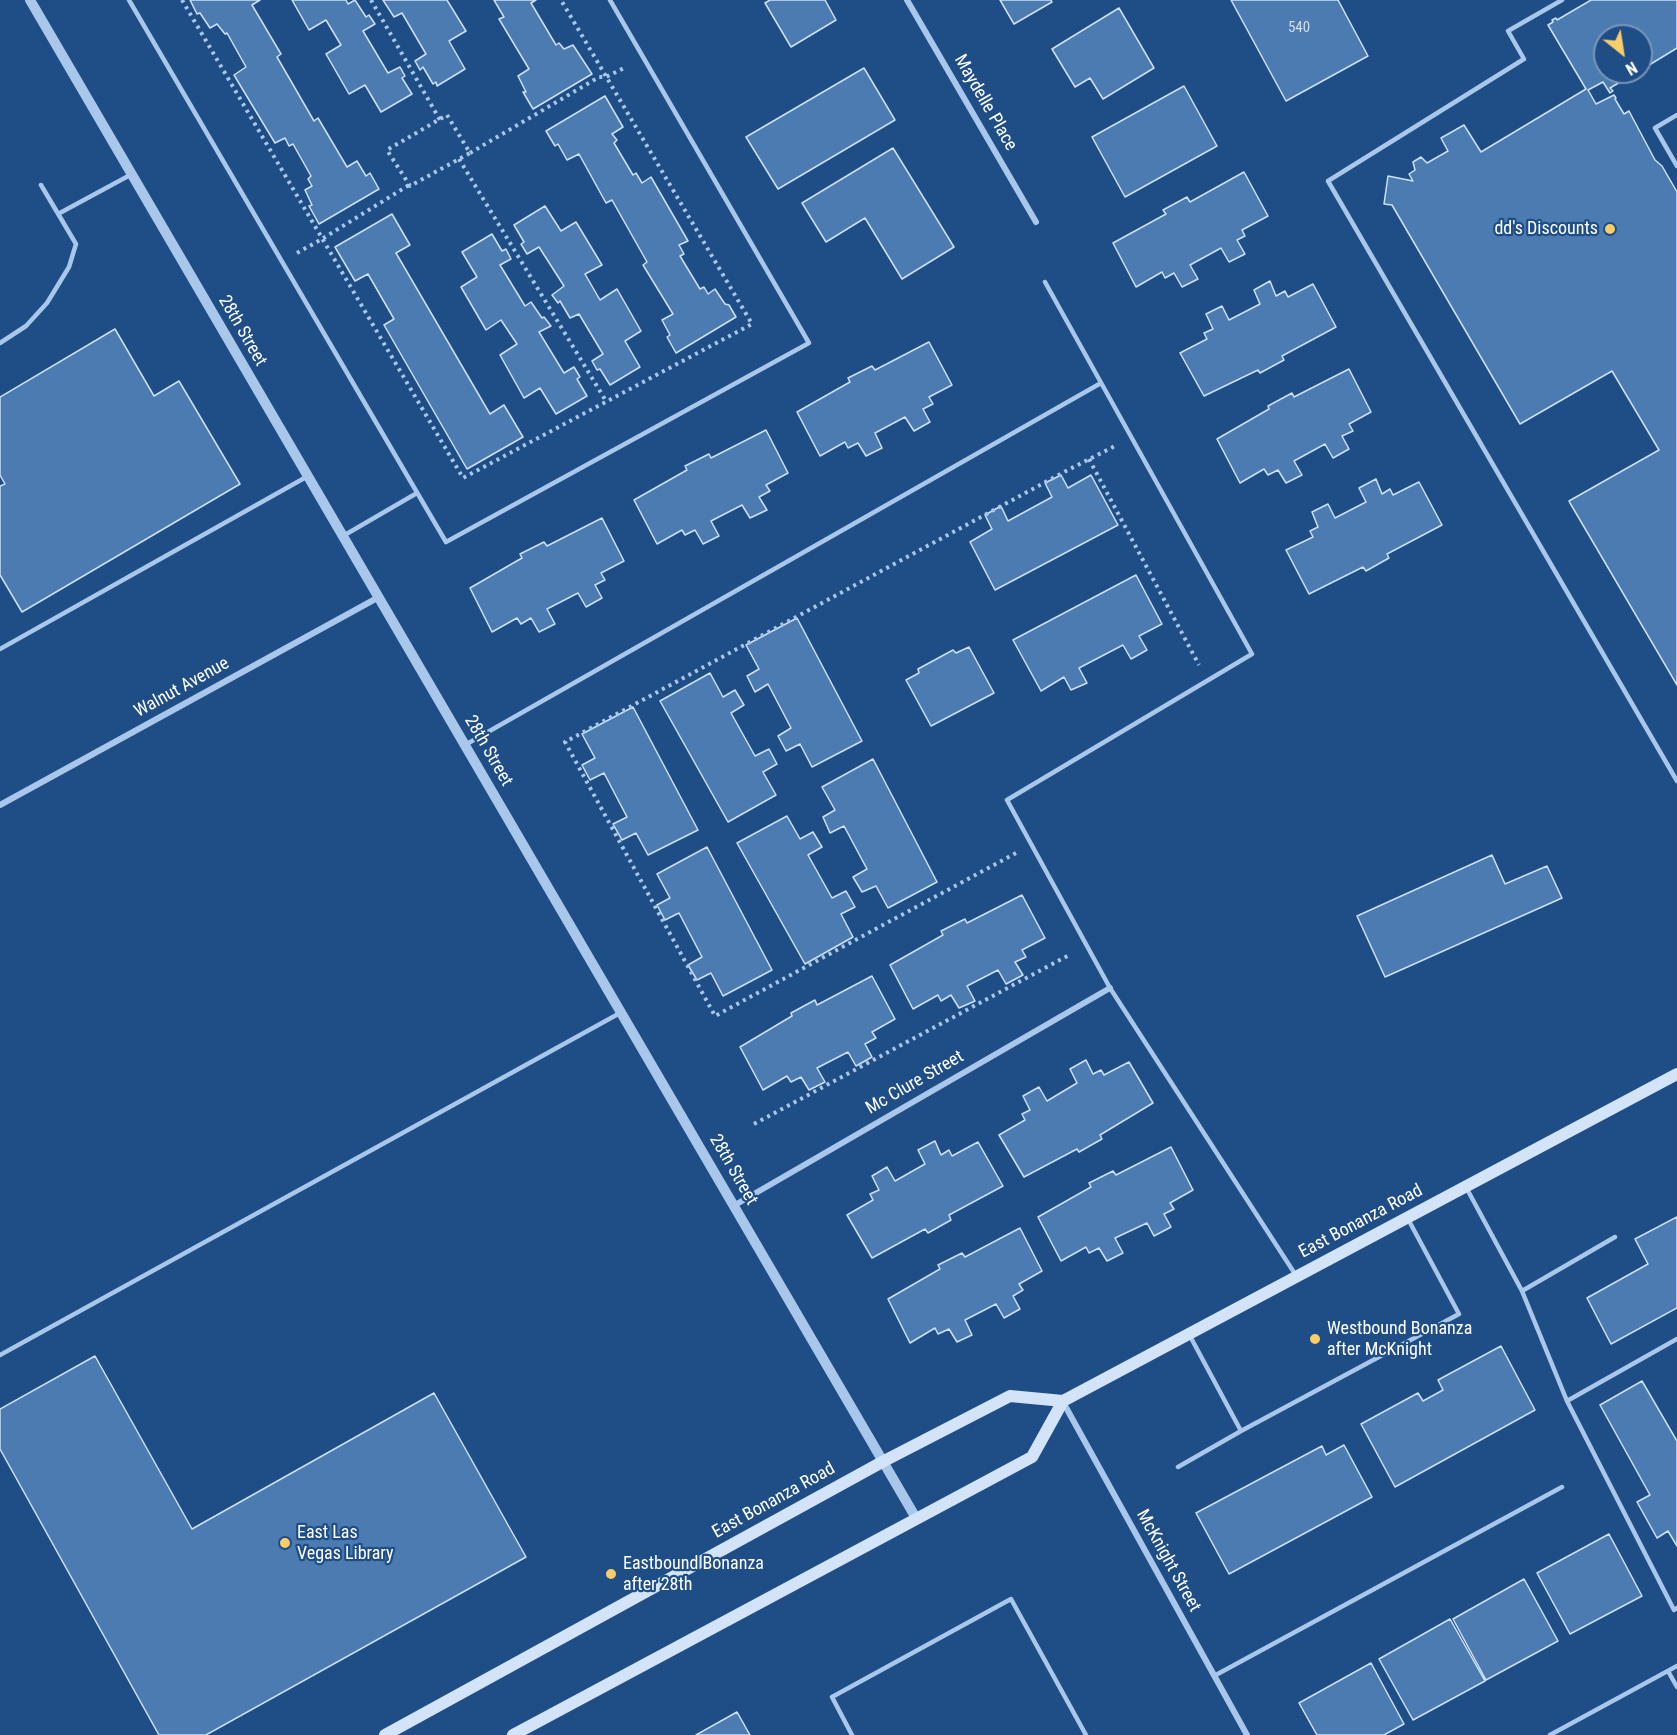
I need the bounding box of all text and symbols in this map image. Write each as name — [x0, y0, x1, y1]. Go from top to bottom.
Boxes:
house number: 540 — [1288, 19, 1310, 37]
north arrow — [1593, 24, 1653, 84]
street label: Maydelle Place — [949, 51, 1021, 155]
text: N — [1622, 58, 1640, 79]
place label: dd's Discounts — [1494, 218, 1598, 240]
marker: dd's Discounts — [1603, 222, 1617, 236]
street label: 28th Street — [213, 292, 271, 370]
street label: Walnut Avenue — [131, 653, 233, 723]
street label: 28th Street — [459, 712, 517, 790]
street label: Mc Clure Street — [862, 1046, 968, 1120]
street label: 28th Street — [704, 1131, 762, 1209]
street label: East Bonanza Road — [1295, 1180, 1427, 1264]
place label: Westbound Bonanza after McKnight — [1327, 1318, 1472, 1360]
marker: Westbound Bonanza after McKnight — [1308, 1332, 1322, 1346]
street label: East Bonanza Road — [709, 1458, 839, 1544]
street label: McKnight Street — [1131, 1506, 1205, 1616]
place label: East Las Vegas Library — [297, 1522, 393, 1564]
marker: East Las Vegas Library — [278, 1536, 292, 1550]
place label: Eastbound Bonanza after 28th — [623, 1553, 764, 1596]
marker: Eastbound Bonanza after 28th — [604, 1567, 618, 1581]

